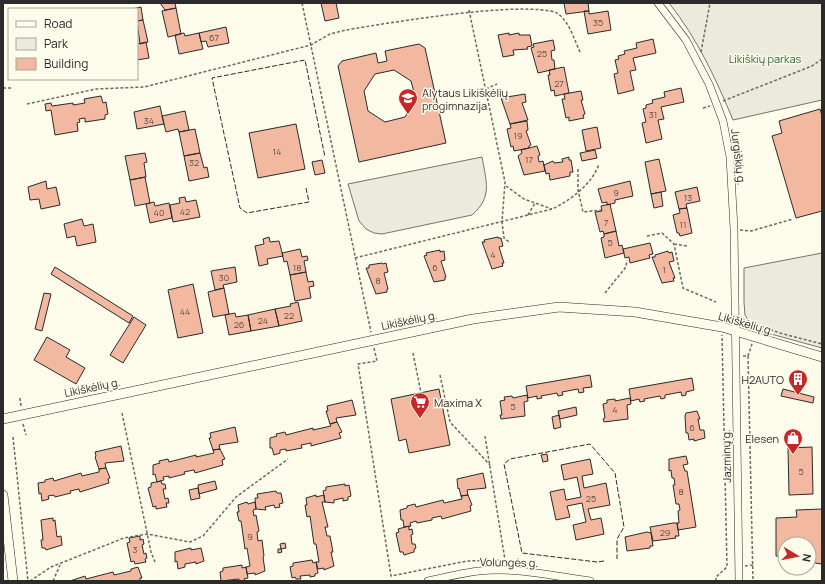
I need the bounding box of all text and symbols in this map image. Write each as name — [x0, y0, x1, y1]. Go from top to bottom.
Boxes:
legend — [8, 8, 138, 80]
text: Road — [44, 15, 72, 32]
house number: 35 — [593, 16, 603, 29]
house number: 67 — [209, 31, 220, 44]
text: Park — [44, 35, 69, 52]
house number: 25 — [537, 47, 547, 60]
park label: Likiškių parkas — [729, 51, 802, 66]
text: Building — [44, 55, 88, 72]
house number: 27 — [554, 77, 564, 90]
place label: Alytaus Likiškėlių progimnazija — [422, 85, 508, 113]
school or university icon: Alytaus Likiškėlių progimnazija — [397, 87, 419, 115]
house number: 31 — [649, 108, 657, 121]
house number: 34 — [144, 114, 154, 127]
street label: Jurgiškių g. — [728, 128, 750, 186]
house number: 19 — [513, 129, 523, 142]
house number: 14 — [273, 145, 281, 158]
house number: 17 — [525, 153, 533, 166]
house number: 32 — [189, 156, 199, 169]
house number: 9 — [613, 186, 619, 199]
house number: 13 — [684, 191, 692, 204]
house number: 42 — [180, 205, 190, 218]
house number: 40 — [154, 206, 164, 219]
house number: 7 — [604, 216, 609, 229]
house number: 11 — [679, 218, 687, 231]
house number: 5 — [607, 236, 613, 249]
house number: 4 — [490, 248, 496, 261]
house number: 18 — [293, 261, 301, 274]
house number: 6 — [432, 261, 438, 274]
house number: 1 — [662, 263, 666, 276]
house number: 30 — [219, 271, 229, 284]
house number: 8 — [375, 274, 381, 287]
house number: 44 — [180, 305, 190, 318]
street label: Likiškėlių g. — [380, 307, 438, 333]
street label: Likiškėlių g. — [717, 308, 775, 338]
house number: 22 — [284, 309, 294, 322]
house number: 24 — [258, 314, 268, 327]
house number: 26 — [234, 318, 245, 331]
building icon: H2AUTO — [787, 368, 809, 396]
place label: H2AUTO — [741, 372, 784, 387]
street label: Likiškėlių g. — [63, 374, 121, 400]
supermarket icon: Maxima X — [409, 391, 431, 419]
place label: Maxima X — [434, 395, 482, 410]
house number: 5 — [510, 400, 516, 413]
house number: 4 — [612, 403, 618, 416]
house number: 6 — [689, 421, 695, 434]
shop icon: Elesen — [782, 427, 804, 455]
street label: Jazminų g. — [718, 429, 734, 483]
place label: Elesen — [745, 431, 779, 446]
house number: 5 — [798, 465, 804, 478]
house number: 8 — [678, 485, 684, 498]
house number: 25 — [586, 492, 596, 505]
house number: 29 — [660, 526, 670, 539]
house number: 9 — [247, 530, 253, 543]
north arrow — [777, 536, 817, 576]
house number: 3 — [133, 543, 138, 556]
text: N — [799, 553, 815, 563]
street label: Volungės g. — [480, 554, 538, 570]

